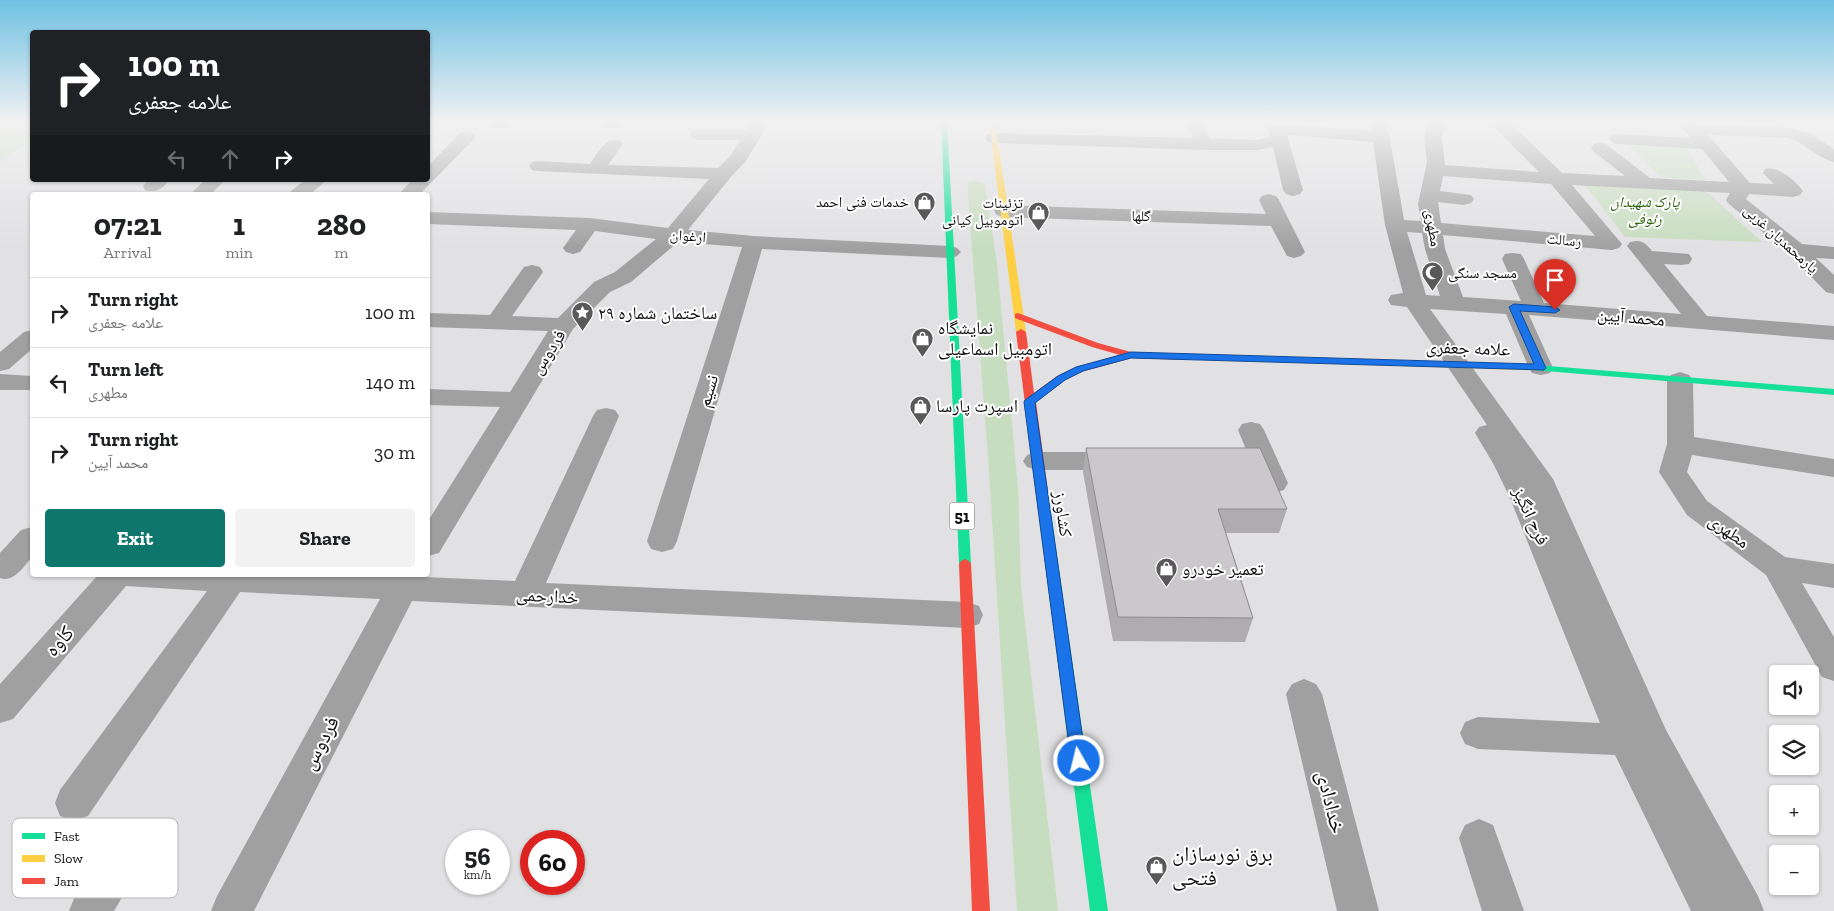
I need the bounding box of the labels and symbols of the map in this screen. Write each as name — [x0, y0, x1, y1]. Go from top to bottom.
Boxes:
shop icon: خدمات فنی احمد — [913, 190, 937, 221]
place label: خدمات فنی احمد — [816, 193, 909, 212]
park label: پارک شهیدان رئوفی — [1610, 193, 1681, 228]
place label: تزئینات اتوموبیل کیانی — [942, 194, 1024, 230]
shop icon: تزئینات اتوموبیل کیانی — [1027, 200, 1051, 231]
street label: یارمحمدیان غربی — [1739, 201, 1822, 278]
street label: گلها — [1131, 207, 1151, 225]
street label: مطهری — [1420, 208, 1445, 248]
street label: ارغوان — [669, 225, 707, 248]
street label: رسالت — [1546, 230, 1582, 251]
pin — [1534, 259, 1576, 310]
mosque icon: مسجد سنگی — [1420, 261, 1444, 292]
place label: مسجد سنگی — [1448, 264, 1517, 283]
place icon: ساختمان شماره ۲۹ — [570, 301, 594, 332]
place label: ساختمان شماره ۲۹ — [598, 302, 717, 324]
street label: محمد آیین — [1596, 303, 1666, 331]
place label: نمایشگاه اتومبیل اسماعیلی — [938, 317, 1052, 360]
street label: فردوس — [525, 325, 571, 379]
shop icon: نمایشگاه اتومبیل اسماعیلی — [910, 326, 934, 357]
street label: علامه جعفری — [1425, 336, 1511, 360]
street label: نسیم — [693, 372, 724, 410]
shop icon: اسپرت پارسا — [908, 394, 932, 425]
place label: اسپرت پارسا — [936, 395, 1018, 417]
street label: فرح انگیز — [1507, 483, 1554, 549]
street label: کشاورز — [1049, 489, 1077, 539]
road number: 51 — [950, 502, 974, 530]
street label: مطهری — [1704, 509, 1754, 553]
shop icon: تعمیر خودرو — [1154, 557, 1178, 588]
place label: تعمیر خودرو — [1182, 558, 1264, 580]
street label: خدارحمی — [515, 583, 579, 609]
street label: کاوه — [39, 620, 79, 661]
street label: فردوس — [295, 712, 345, 774]
position arrow — [1052, 734, 1104, 786]
street label: خدادادی — [1312, 768, 1351, 836]
legend — [12, 818, 178, 898]
text: Fast — [54, 828, 81, 845]
speed limit sign: 60 — [520, 830, 585, 895]
place label: برق نورسازان فتحی — [1172, 841, 1273, 891]
text: Slow — [54, 850, 83, 867]
shop icon: برق نورسازان فتحی — [1144, 854, 1168, 885]
text: Jam — [54, 873, 79, 890]

